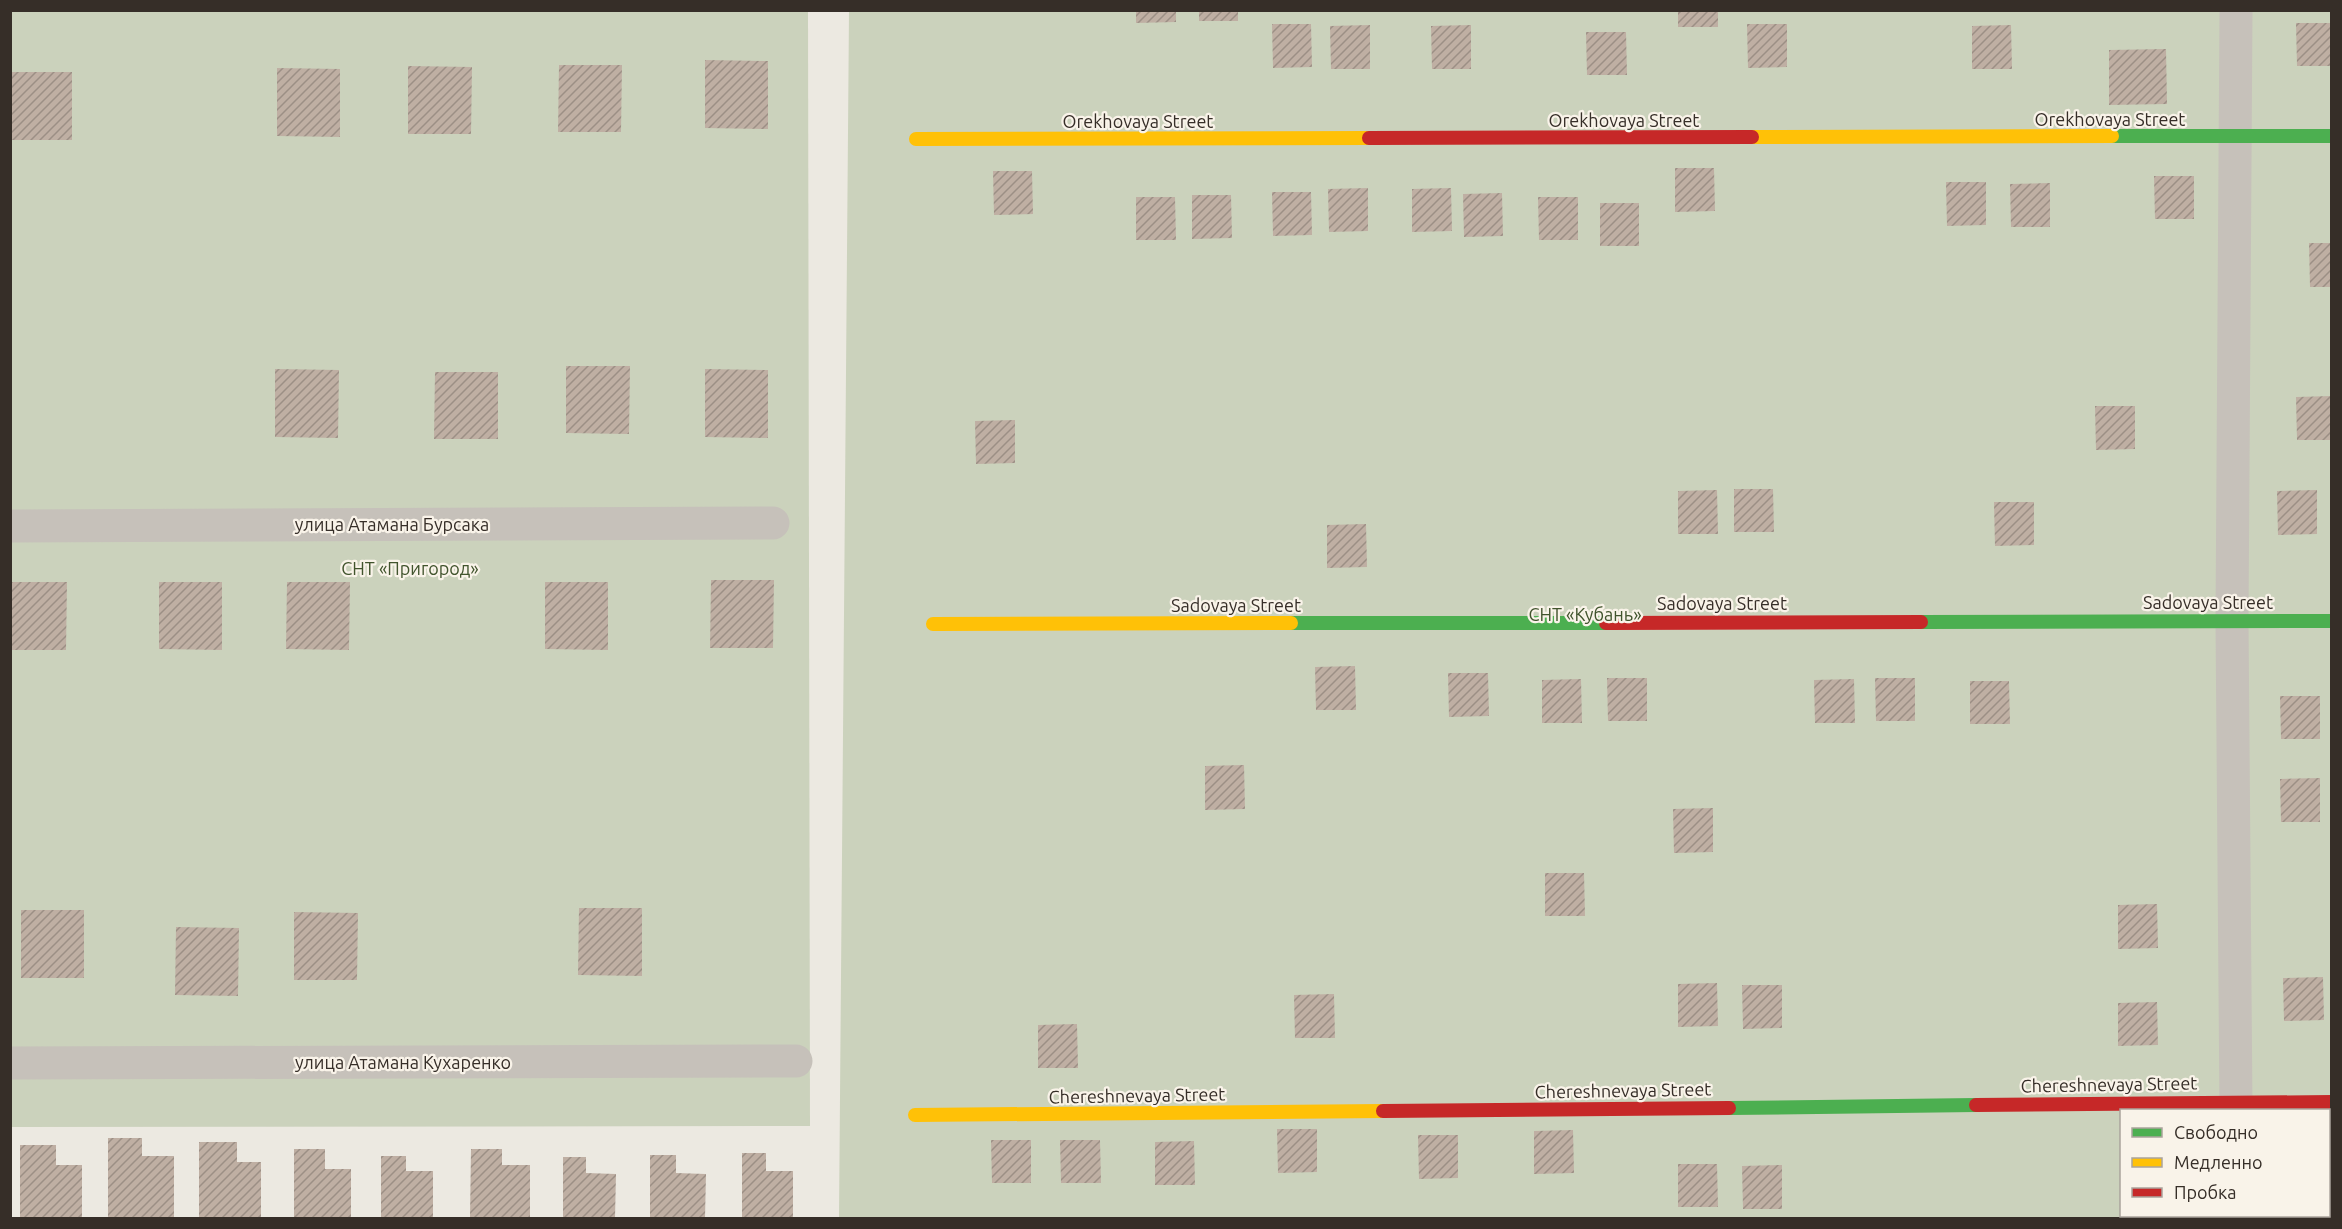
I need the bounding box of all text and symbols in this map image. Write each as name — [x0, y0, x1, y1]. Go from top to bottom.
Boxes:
street label: Orekhovaya Street — [2035, 109, 2185, 129]
street label: Orekhovaya Street — [1549, 110, 1699, 130]
street label: Orekhovaya Street — [1063, 111, 1213, 131]
street label: улица Атамана Бурсака — [295, 514, 489, 534]
park label: СНТ «Пригород» — [341, 558, 479, 578]
street label: Sadovaya Street — [2143, 592, 2273, 612]
street label: Sadovaya Street — [1657, 593, 1787, 613]
street label: Sadovaya Street — [1171, 595, 1301, 615]
park label: СНТ «Кубань» — [1528, 604, 1642, 624]
street label: улица Атамана Кухаренко — [295, 1052, 511, 1072]
street label: Chereshnevaya Street — [2021, 1072, 2197, 1096]
street label: Chereshnevaya Street — [1535, 1078, 1711, 1102]
street label: Chereshnevaya Street — [1049, 1083, 1225, 1107]
legend — [2120, 1109, 2330, 1217]
text: Свободно — [2174, 1122, 2258, 1142]
text: Медленно — [2174, 1152, 2263, 1172]
text: Пробка — [2174, 1182, 2237, 1202]

